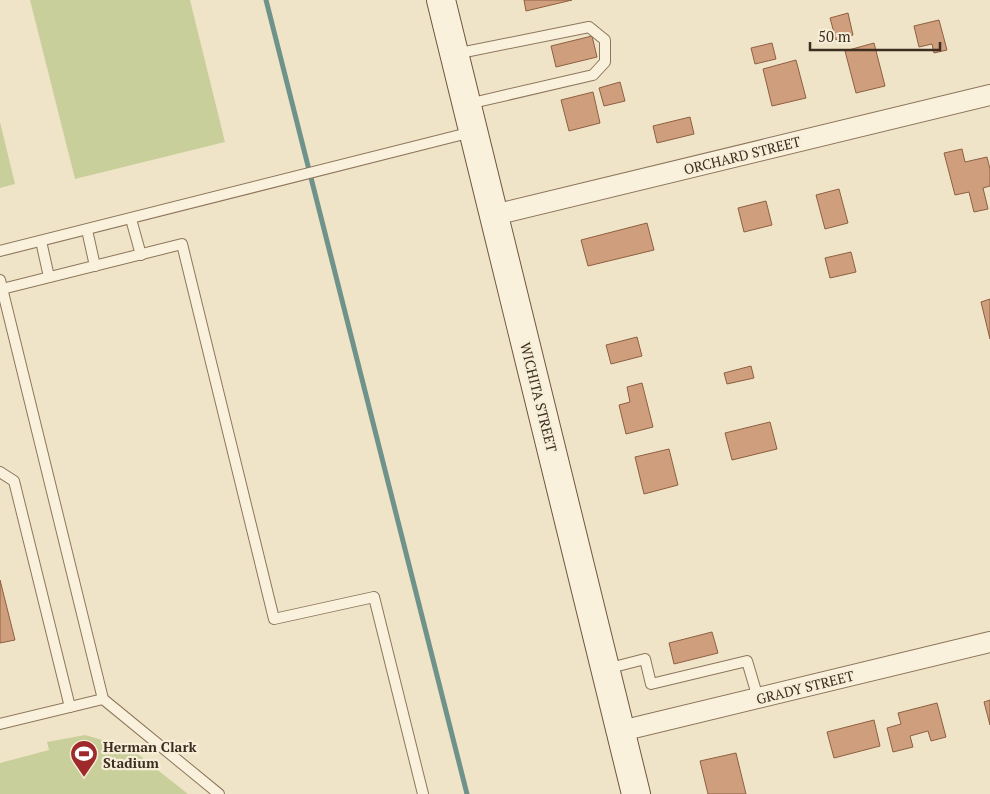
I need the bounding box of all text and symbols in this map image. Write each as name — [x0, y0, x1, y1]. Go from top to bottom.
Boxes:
scale bar — [810, 20, 940, 52]
text: 50 m — [818, 26, 851, 46]
street label: ORCHARD STREET — [682, 131, 803, 179]
street label: WICHITA STREET — [516, 340, 562, 454]
street label: GRADY STREET — [754, 666, 856, 708]
place label: Herman Clark Stadium — [103, 737, 197, 772]
sports icon: Herman Clark Stadium — [69, 739, 99, 778]

